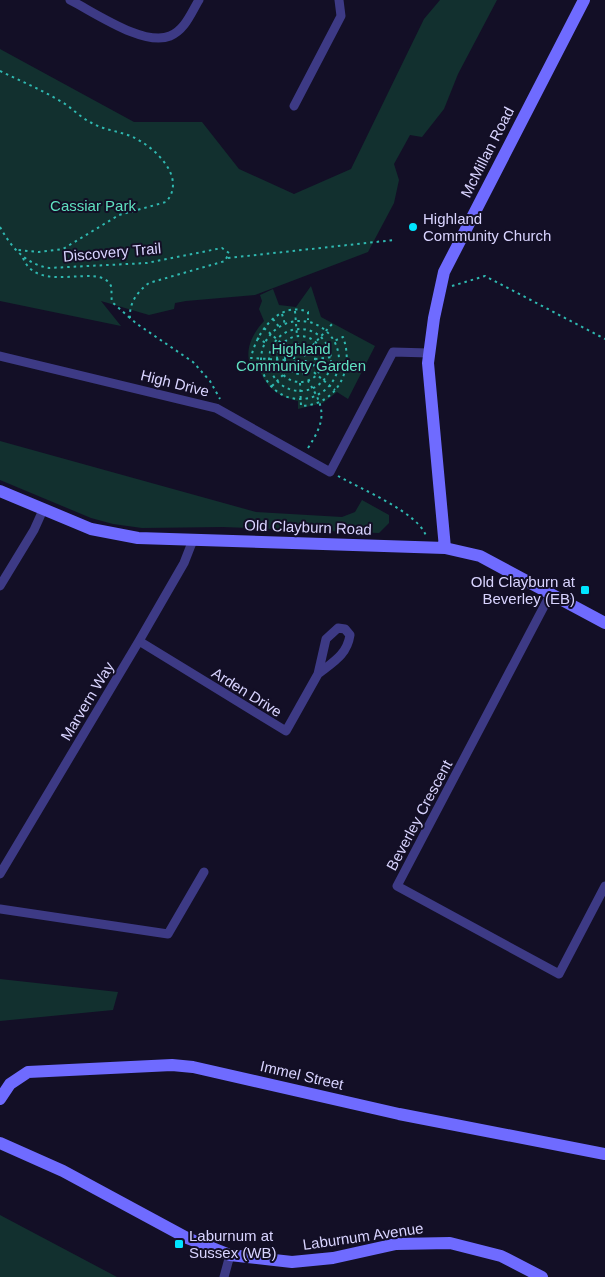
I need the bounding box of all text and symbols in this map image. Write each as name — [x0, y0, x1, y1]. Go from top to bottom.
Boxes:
street label: McMillan Road — [457, 104, 517, 200]
park label: Cassiar Park — [50, 197, 136, 214]
place label: Highland Community Church — [423, 210, 551, 244]
marker: Highland Community Church — [407, 221, 419, 233]
street label: Discovery Trail — [62, 239, 162, 265]
park label: Highland Community Garden — [236, 340, 366, 374]
street label: High Drive — [139, 366, 211, 400]
street label: Old Clayburn Road — [244, 516, 372, 538]
place label: Old Clayburn at Beverley (EB) — [471, 573, 576, 607]
marker: Old Clayburn at Beverley (EB) — [579, 584, 591, 596]
street label: Marvern Way — [57, 658, 117, 743]
street label: Arden Drive — [209, 664, 285, 720]
street label: Beverley Crescent — [383, 756, 456, 873]
street label: Immel Street — [259, 1057, 346, 1093]
street label: Laburnum Avenue — [302, 1219, 424, 1253]
place label: Laburnum at Sussex (WB) — [189, 1227, 277, 1261]
marker: Laburnum at Sussex (WB) — [173, 1238, 185, 1250]

